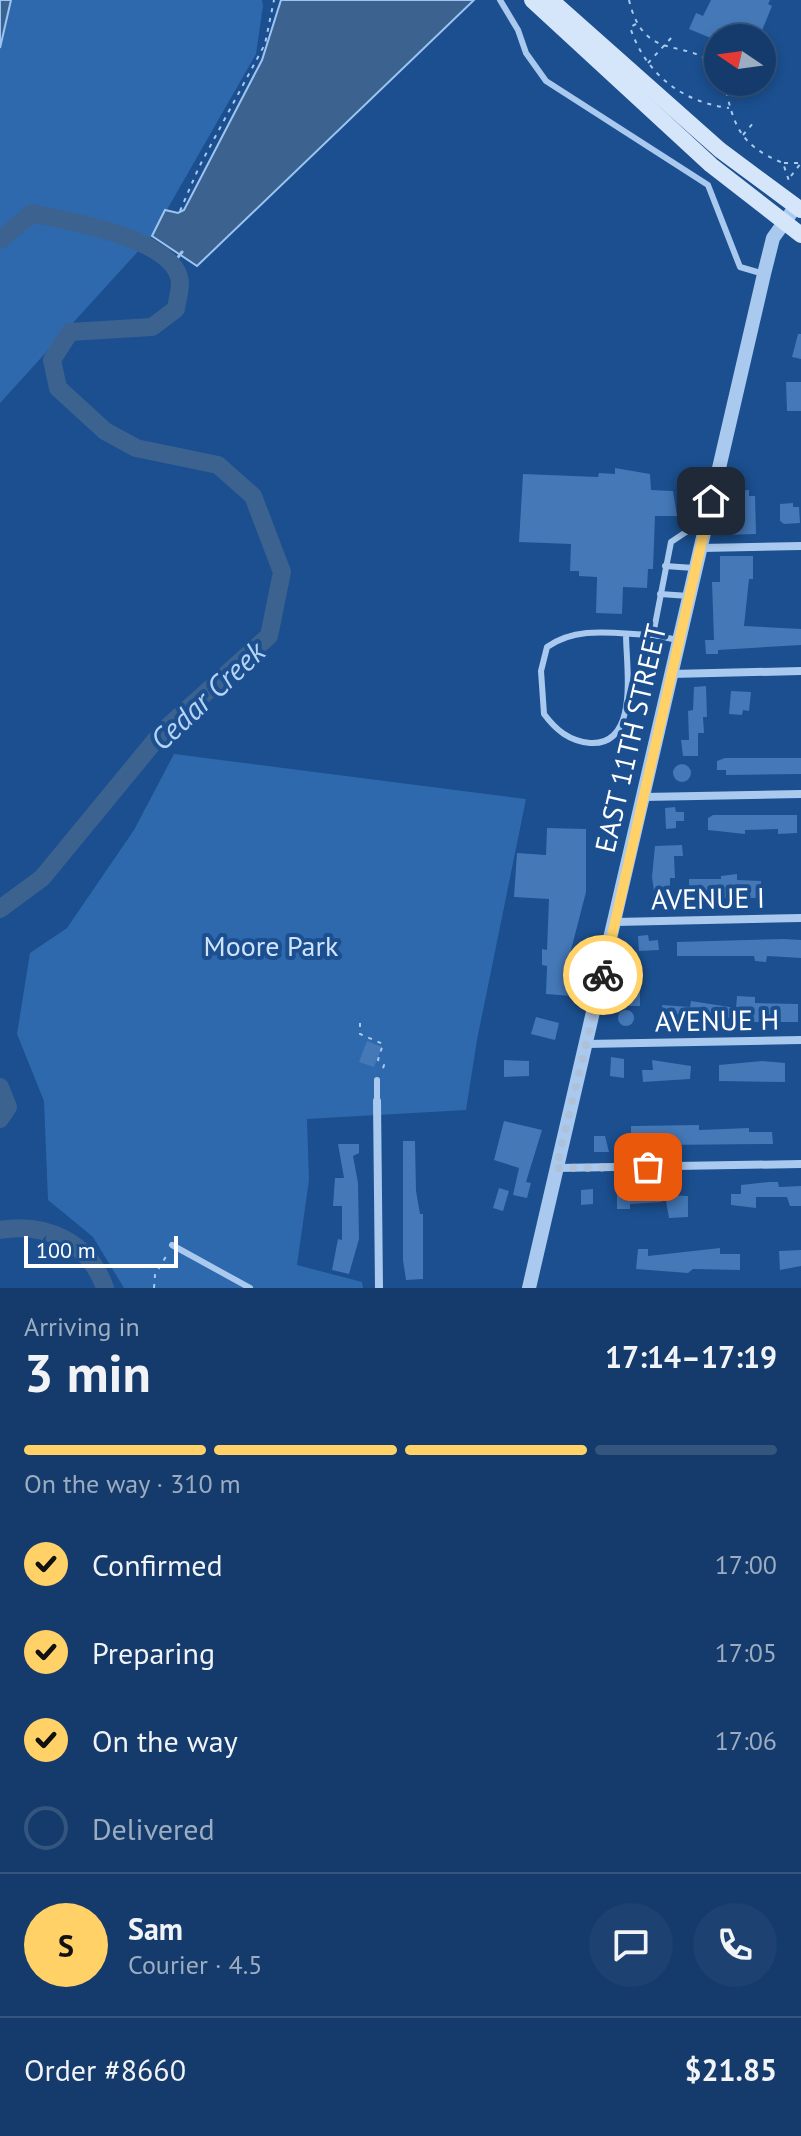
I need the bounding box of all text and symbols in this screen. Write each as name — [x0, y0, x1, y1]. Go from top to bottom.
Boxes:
north arrow — [704, 24, 776, 96]
map controls — [704, 24, 776, 96]
pin — [677, 467, 745, 535]
icon: home — [689, 479, 733, 523]
street label: EAST 11TH STREET — [586, 620, 674, 856]
water label: Cedar Creek — [141, 631, 274, 758]
street label: AVENUE I — [651, 879, 765, 917]
park label: Moore Park — [204, 927, 339, 964]
courier — [563, 935, 643, 1015]
icon: bike — [581, 953, 625, 997]
street label: AVENUE H — [654, 1000, 780, 1040]
pin — [614, 1133, 682, 1201]
icon: bag — [626, 1145, 670, 1189]
scale bar — [24, 1232, 178, 1268]
text: 100 m — [36, 1236, 96, 1264]
text: Arriving in — [24, 1310, 140, 1343]
text: 17:14–17:19 — [605, 1337, 777, 1376]
text: 3 min — [24, 1339, 151, 1406]
text: On the way · 310 m — [24, 1467, 241, 1500]
icon: check — [24, 1542, 68, 1586]
text: Confirmed — [92, 1545, 223, 1584]
text: 17:00 — [715, 1548, 777, 1581]
icon: check — [24, 1630, 68, 1674]
text: Preparing — [92, 1633, 215, 1672]
text: 17:05 — [715, 1636, 777, 1669]
icon: check — [24, 1718, 68, 1762]
text: On the way — [92, 1721, 238, 1760]
text: 17:06 — [715, 1724, 777, 1757]
text: Delivered — [92, 1809, 215, 1848]
button: chat — [589, 1903, 673, 1987]
button: phone — [693, 1903, 777, 1987]
text: Sam — [128, 1909, 183, 1948]
text: S — [58, 1926, 74, 1965]
text: Courier · 4.5 — [128, 1948, 262, 1981]
text: Order #8660 — [24, 2050, 186, 2089]
text: $21.85 — [685, 2050, 777, 2089]

